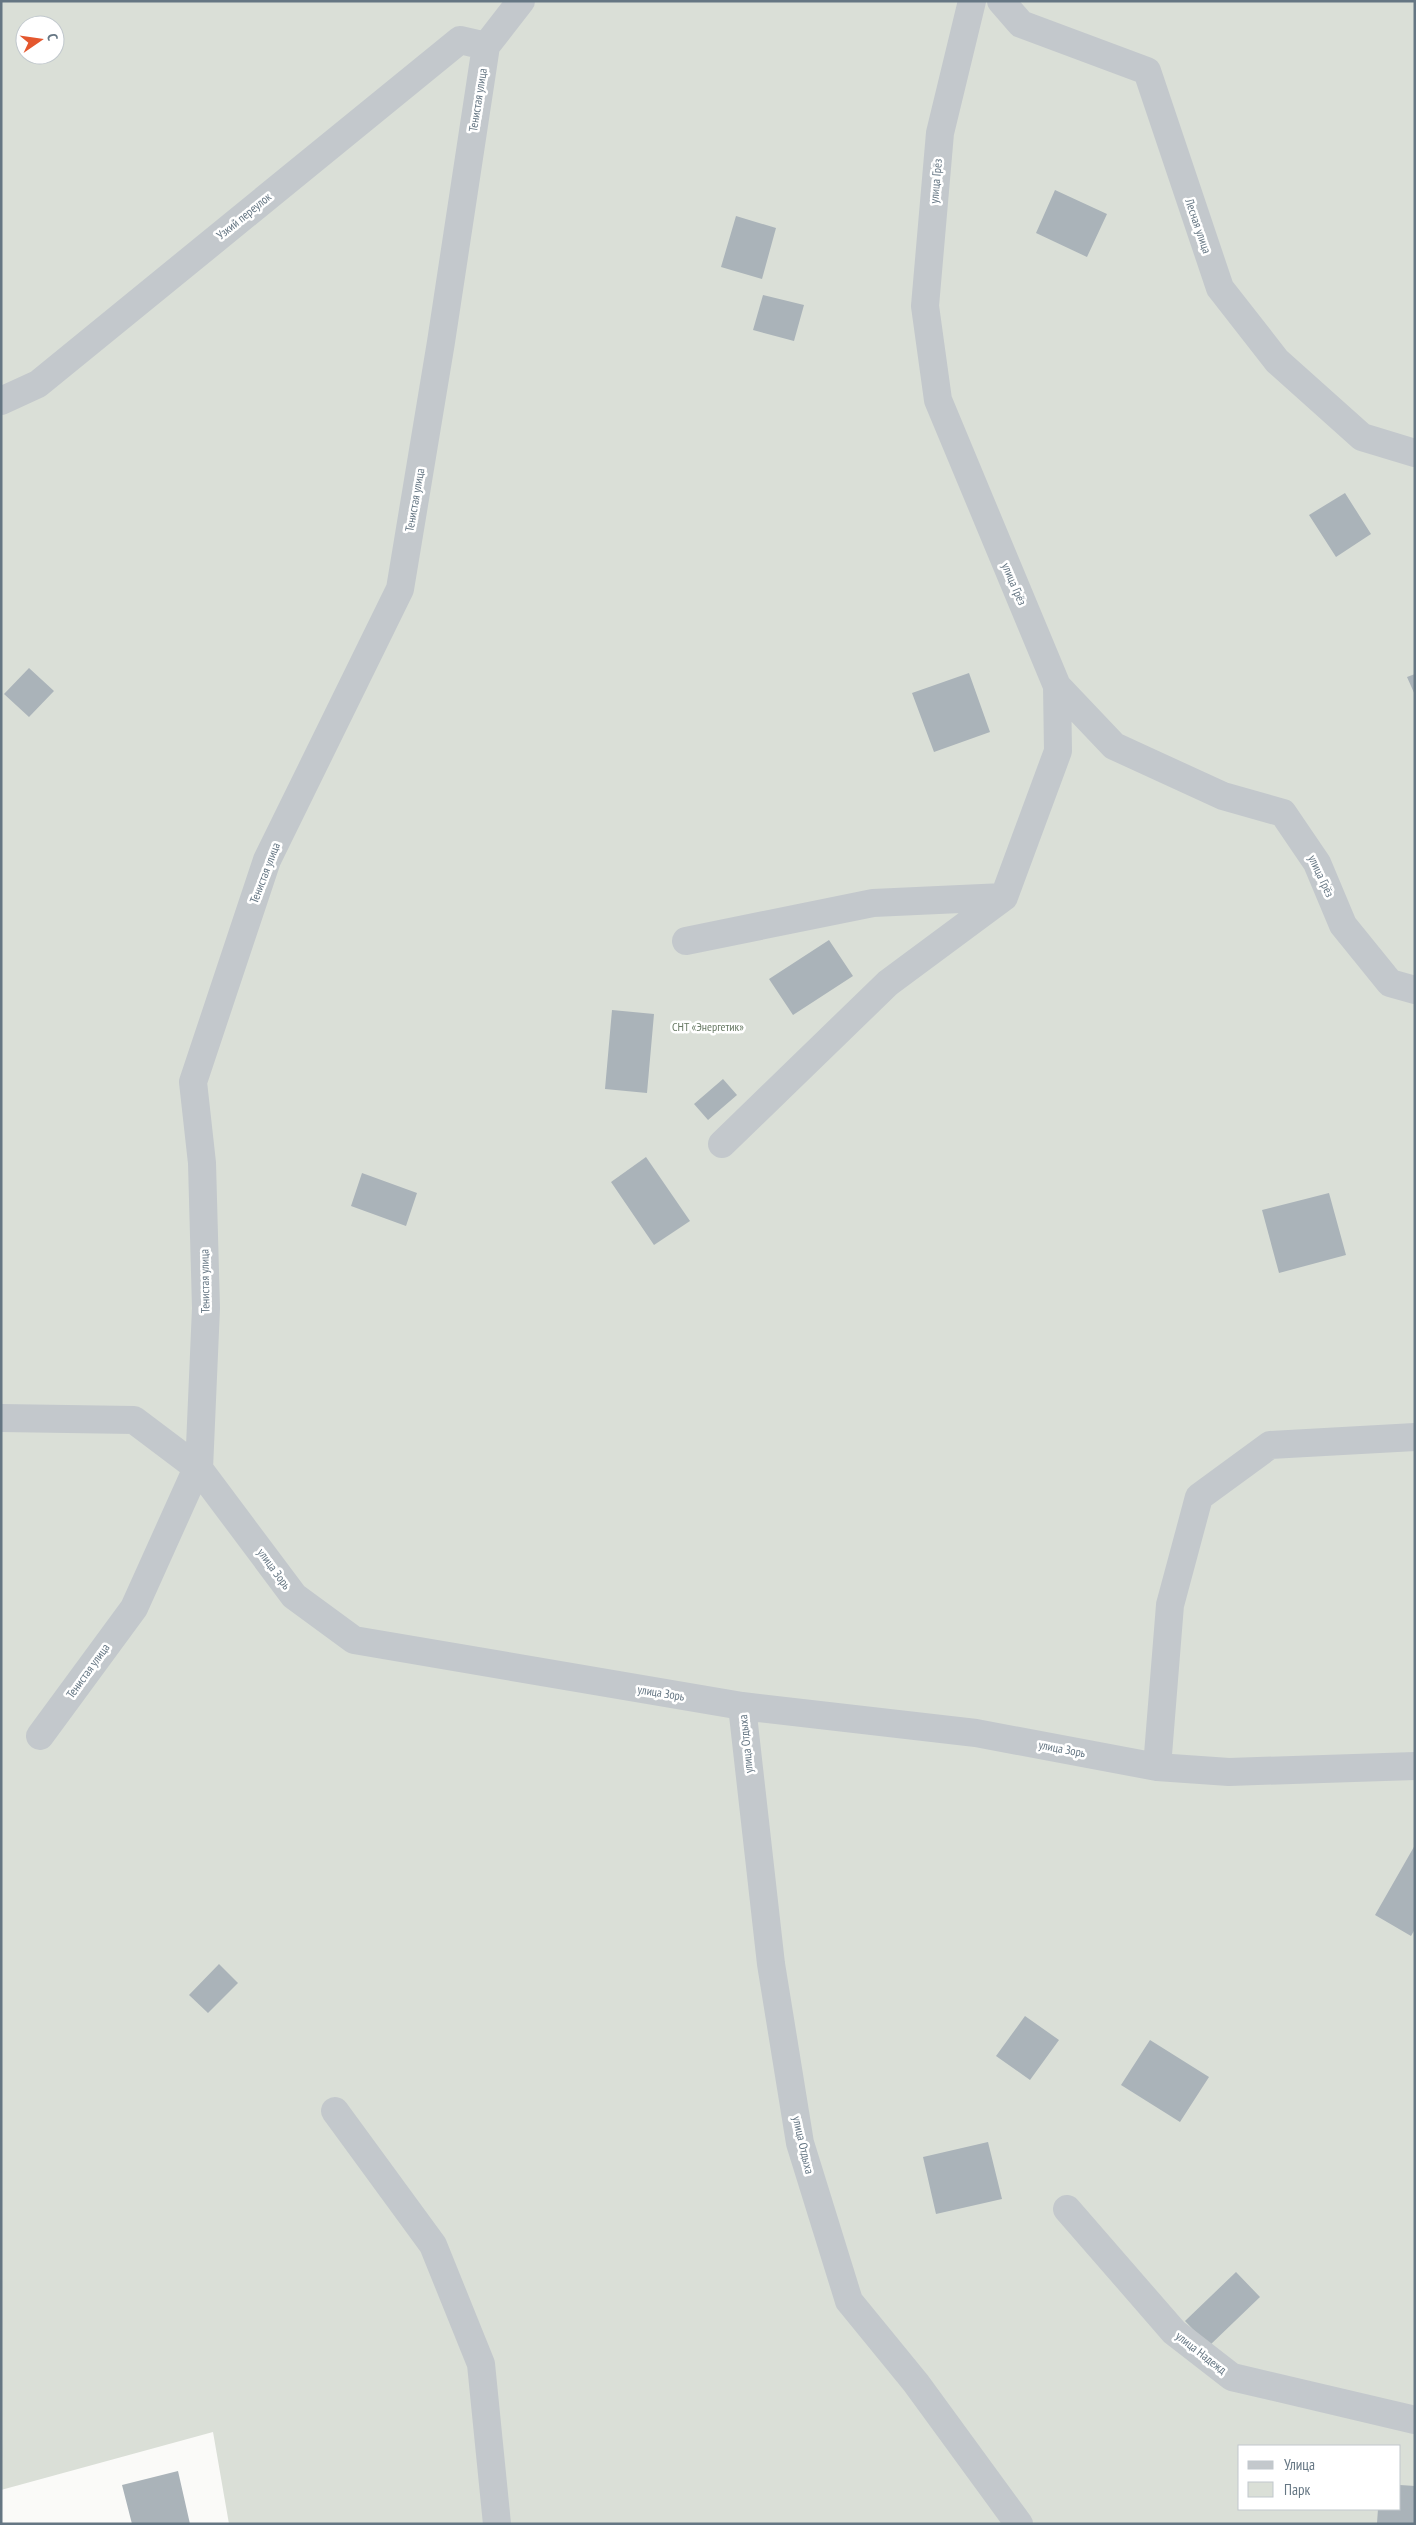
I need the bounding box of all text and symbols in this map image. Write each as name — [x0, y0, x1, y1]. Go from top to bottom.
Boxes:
north arrow — [15, 15, 65, 65]
text: С — [43, 32, 62, 43]
street label: Тенистая улица — [465, 67, 490, 133]
street label: улица Грёз — [926, 158, 945, 204]
street label: Узкий переулок — [213, 189, 274, 242]
street label: Лесная улица — [1182, 196, 1215, 255]
street label: Тенистая улица — [402, 467, 427, 533]
street label: улица Грёз — [999, 560, 1030, 607]
street label: Тенистая улица — [246, 840, 283, 905]
street label: улица Грёз — [1305, 852, 1338, 899]
park label: СНТ «Энергетик» — [672, 1019, 744, 1034]
street label: Тенистая улица — [196, 1249, 213, 1313]
street label: улица Зорь — [254, 1545, 295, 1593]
street label: Тенистая улица — [63, 1640, 113, 1701]
street label: улица Зорь — [637, 1681, 686, 1704]
street label: улица Отдыха — [735, 1714, 756, 1774]
street label: улица Зорь — [1037, 1737, 1087, 1760]
street label: улица Отдыха — [790, 2115, 817, 2175]
street label: улица Надежд — [1173, 2328, 1230, 2378]
legend — [1238, 2445, 1401, 2510]
text: Улица — [1284, 2455, 1315, 2474]
text: Парк — [1284, 2480, 1310, 2499]

